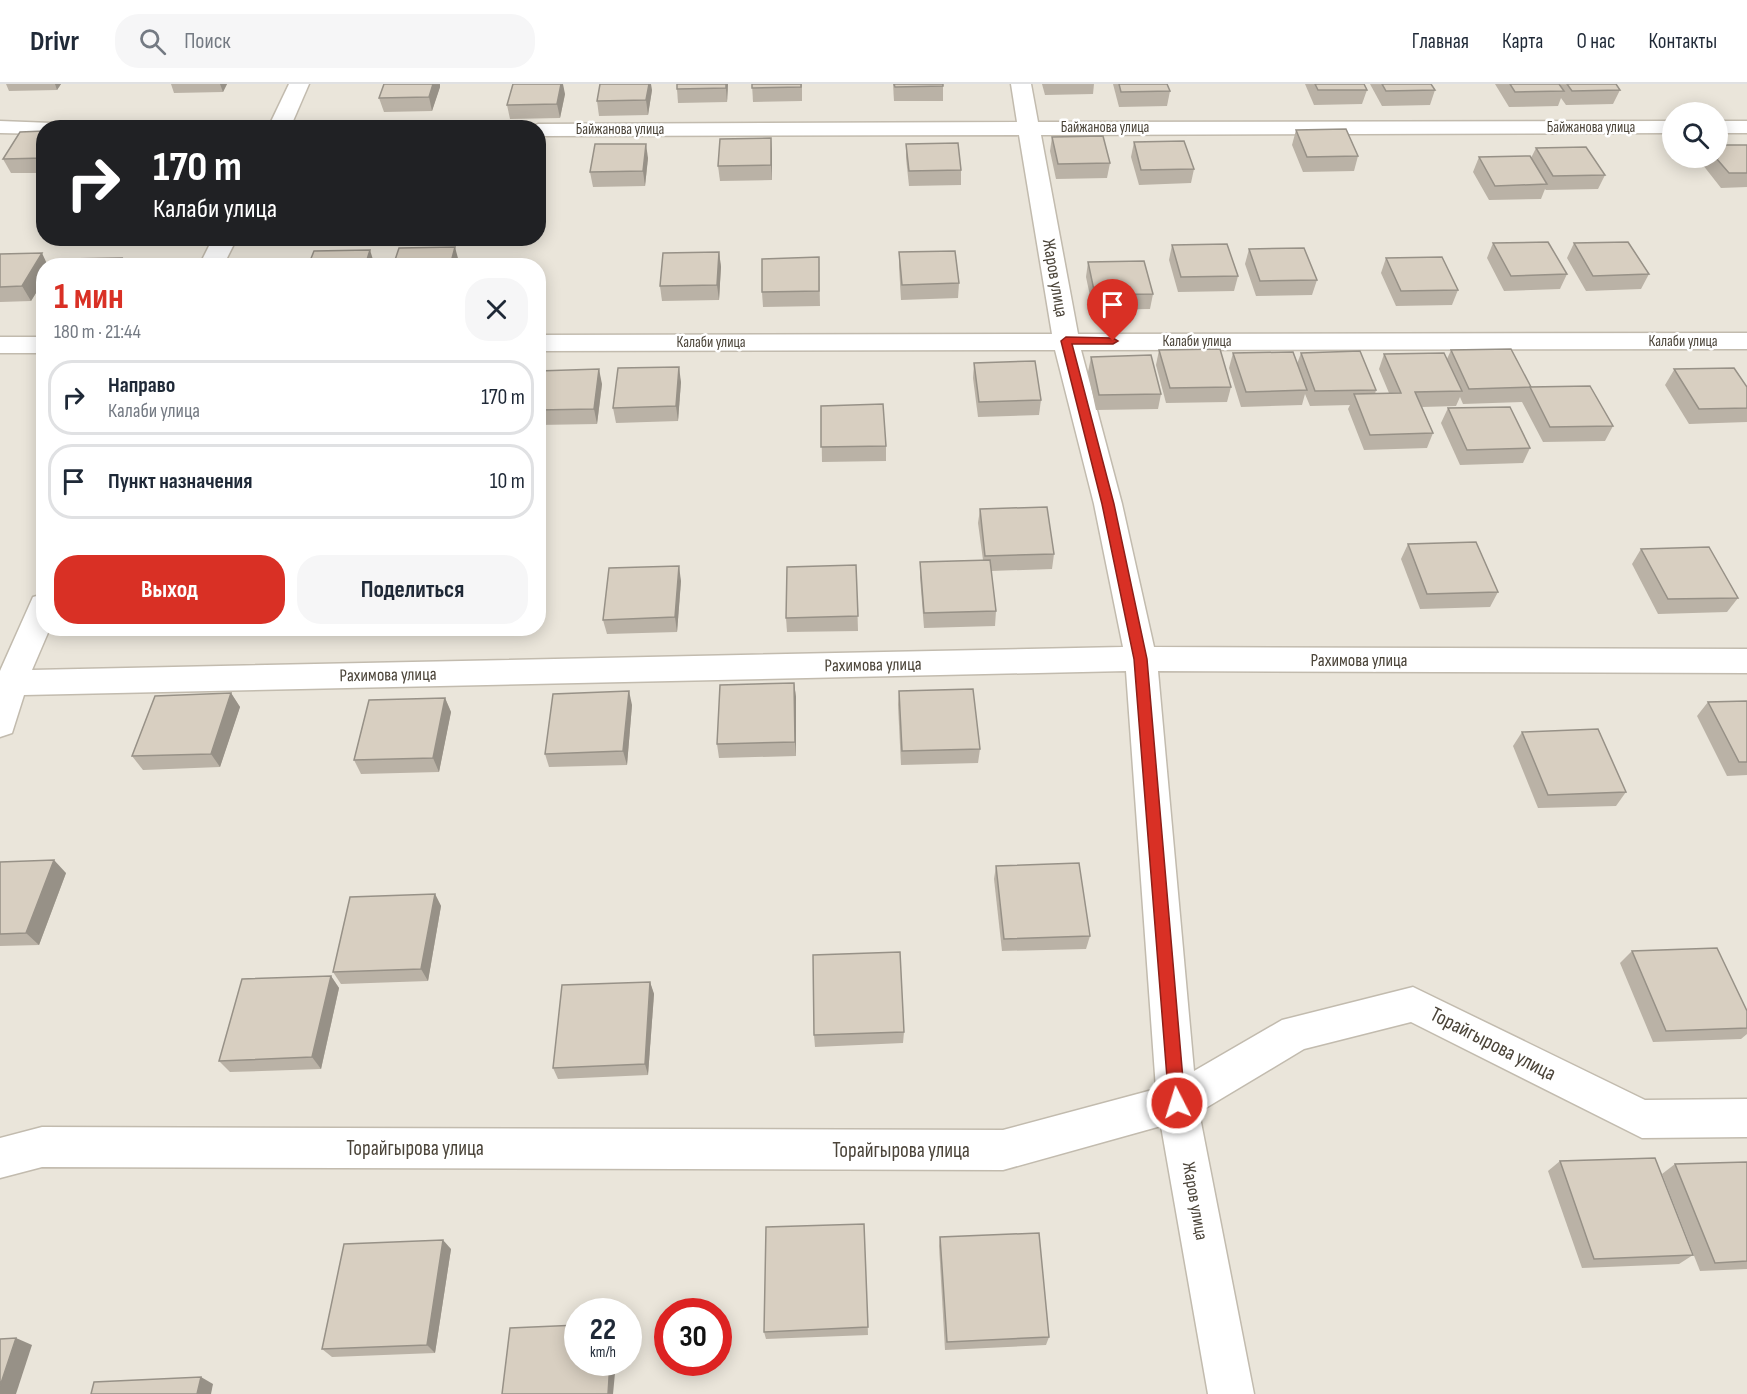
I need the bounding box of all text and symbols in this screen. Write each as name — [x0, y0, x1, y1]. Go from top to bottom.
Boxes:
search box — [115, 14, 535, 68]
text: Drivr — [30, 25, 79, 58]
icon: search — [136, 25, 169, 58]
text: Поиск — [184, 28, 231, 55]
text: Главная — [1412, 29, 1469, 54]
text: Карта — [1502, 29, 1543, 54]
text: О нас — [1576, 29, 1615, 54]
text: Контакты — [1648, 29, 1717, 54]
map controls — [1662, 102, 1728, 168]
button: search — [1662, 102, 1728, 168]
street label: Байжанова улица — [1061, 118, 1149, 137]
street label: Байжанова улица — [1547, 118, 1635, 137]
street label: Байжанова улица — [576, 120, 664, 139]
text: 170 m — [153, 142, 242, 193]
icon: right — [54, 144, 132, 222]
text: Калаби улица — [153, 193, 277, 225]
street label: Жаров улица — [1038, 237, 1072, 319]
text: 1 мин — [54, 276, 124, 319]
button: close — [465, 278, 528, 341]
pin — [1087, 279, 1138, 341]
icon: arrive — [1096, 288, 1129, 321]
text: 180 m · 21:44 — [54, 320, 141, 344]
street label: Калаби улица — [1162, 332, 1232, 351]
street label: Калаби улица — [1648, 332, 1718, 351]
street label: Калаби улица — [676, 333, 746, 352]
text: Направо — [108, 372, 175, 399]
icon: right — [57, 381, 90, 414]
text: 170 m — [481, 384, 525, 411]
text: Калаби улица — [108, 399, 200, 423]
icon: arrive — [57, 465, 90, 498]
text: Пункт назначения — [108, 468, 252, 495]
text: 10 m — [490, 468, 525, 495]
button: Выход — [54, 555, 285, 624]
button: Поделиться — [297, 555, 528, 624]
street label: Рахимова улица — [1310, 650, 1408, 671]
street label: Рахимова улица — [824, 654, 922, 676]
street label: Рахимова улица — [339, 664, 437, 686]
street label: Торайгырова улица — [1426, 1002, 1560, 1086]
position arrow — [1145, 1071, 1209, 1135]
street label: Торайгырова улица — [346, 1136, 484, 1161]
street label: Торайгырова улица — [832, 1138, 970, 1163]
street label: Жаров улица — [1178, 1160, 1212, 1242]
speed limit sign: 30 — [654, 1298, 732, 1376]
text: 22 — [590, 1312, 616, 1348]
text: km/h — [590, 1343, 616, 1362]

